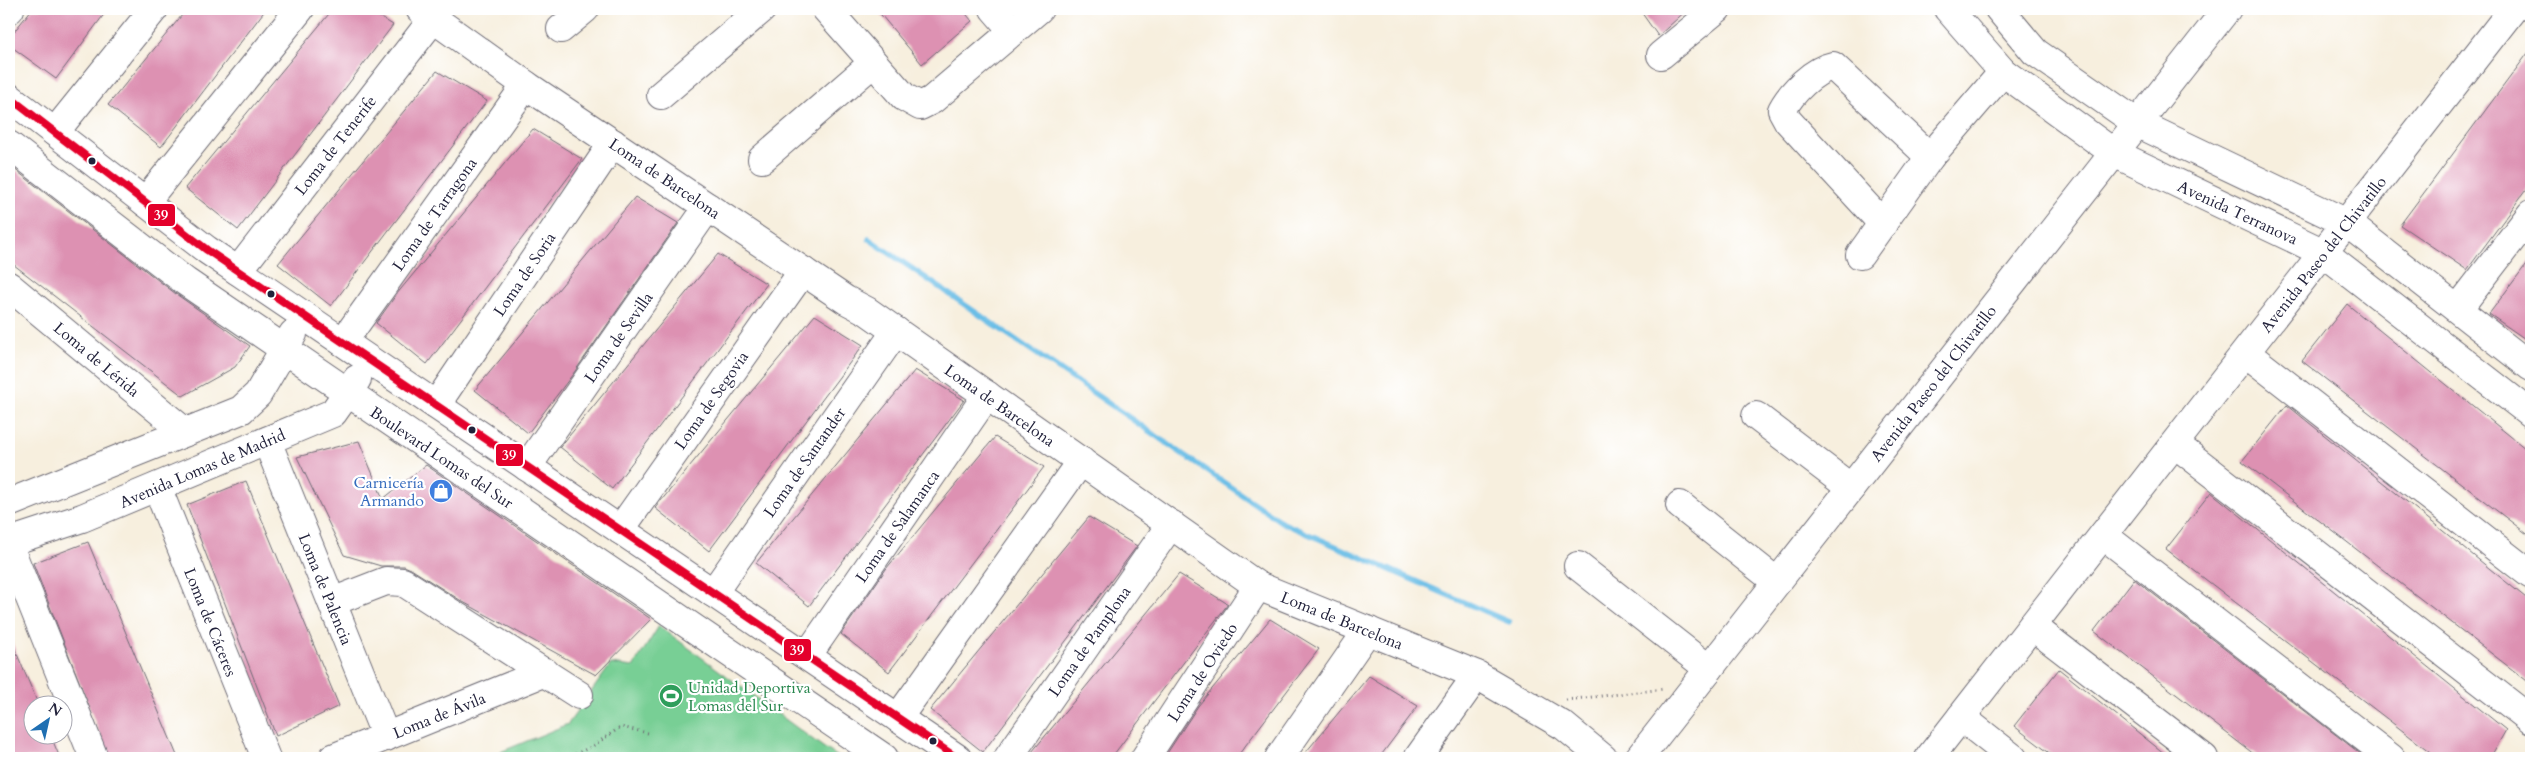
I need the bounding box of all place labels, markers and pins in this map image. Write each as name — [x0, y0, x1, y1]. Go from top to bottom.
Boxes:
unlabelled marker — [87, 156, 97, 166]
unlabelled marker — [266, 289, 276, 299]
unlabelled marker — [467, 425, 477, 435]
place label: Carnicería Armando — [354, 472, 424, 512]
shop icon: Carnicería Armando — [428, 478, 454, 504]
place label: Unidad Deportiva Lomas del Sur — [688, 677, 811, 717]
sports icon: Unidad Deportiva Lomas del Sur — [658, 683, 684, 709]
unlabelled marker — [928, 736, 938, 746]

